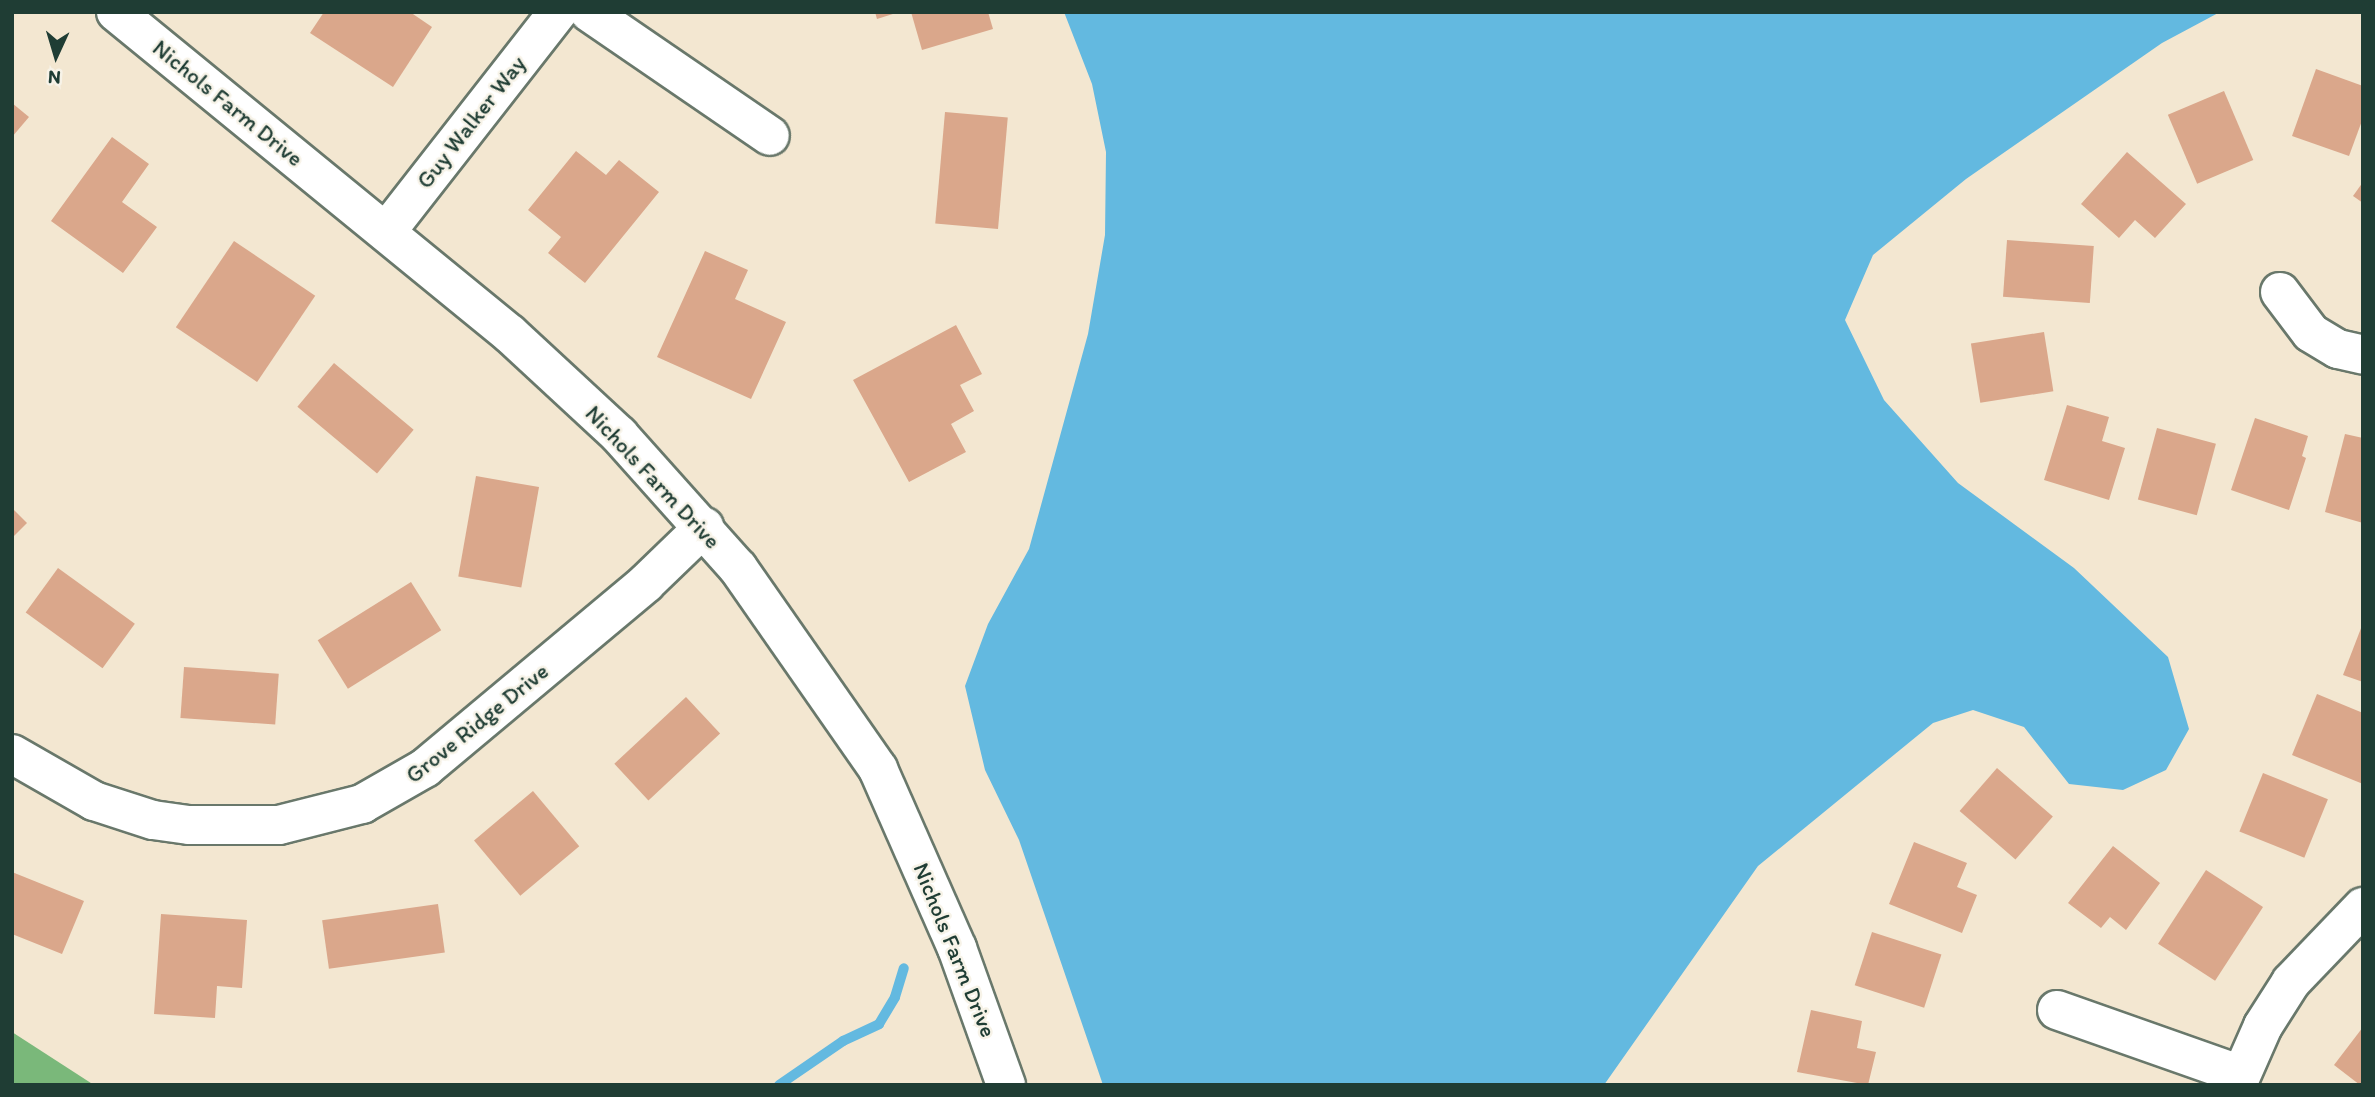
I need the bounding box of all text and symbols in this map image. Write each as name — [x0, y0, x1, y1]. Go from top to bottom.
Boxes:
north arrow — [21, 21, 91, 91]
street label: Nichols Farm Drive — [147, 34, 309, 172]
street label: Guy Walker Way — [411, 50, 531, 194]
text: N — [47, 66, 62, 89]
street label: Nichols Farm Drive — [580, 400, 726, 554]
street label: Grove Ridge Drive — [400, 657, 554, 789]
street label: Nichols Farm Drive — [908, 859, 1002, 1041]

